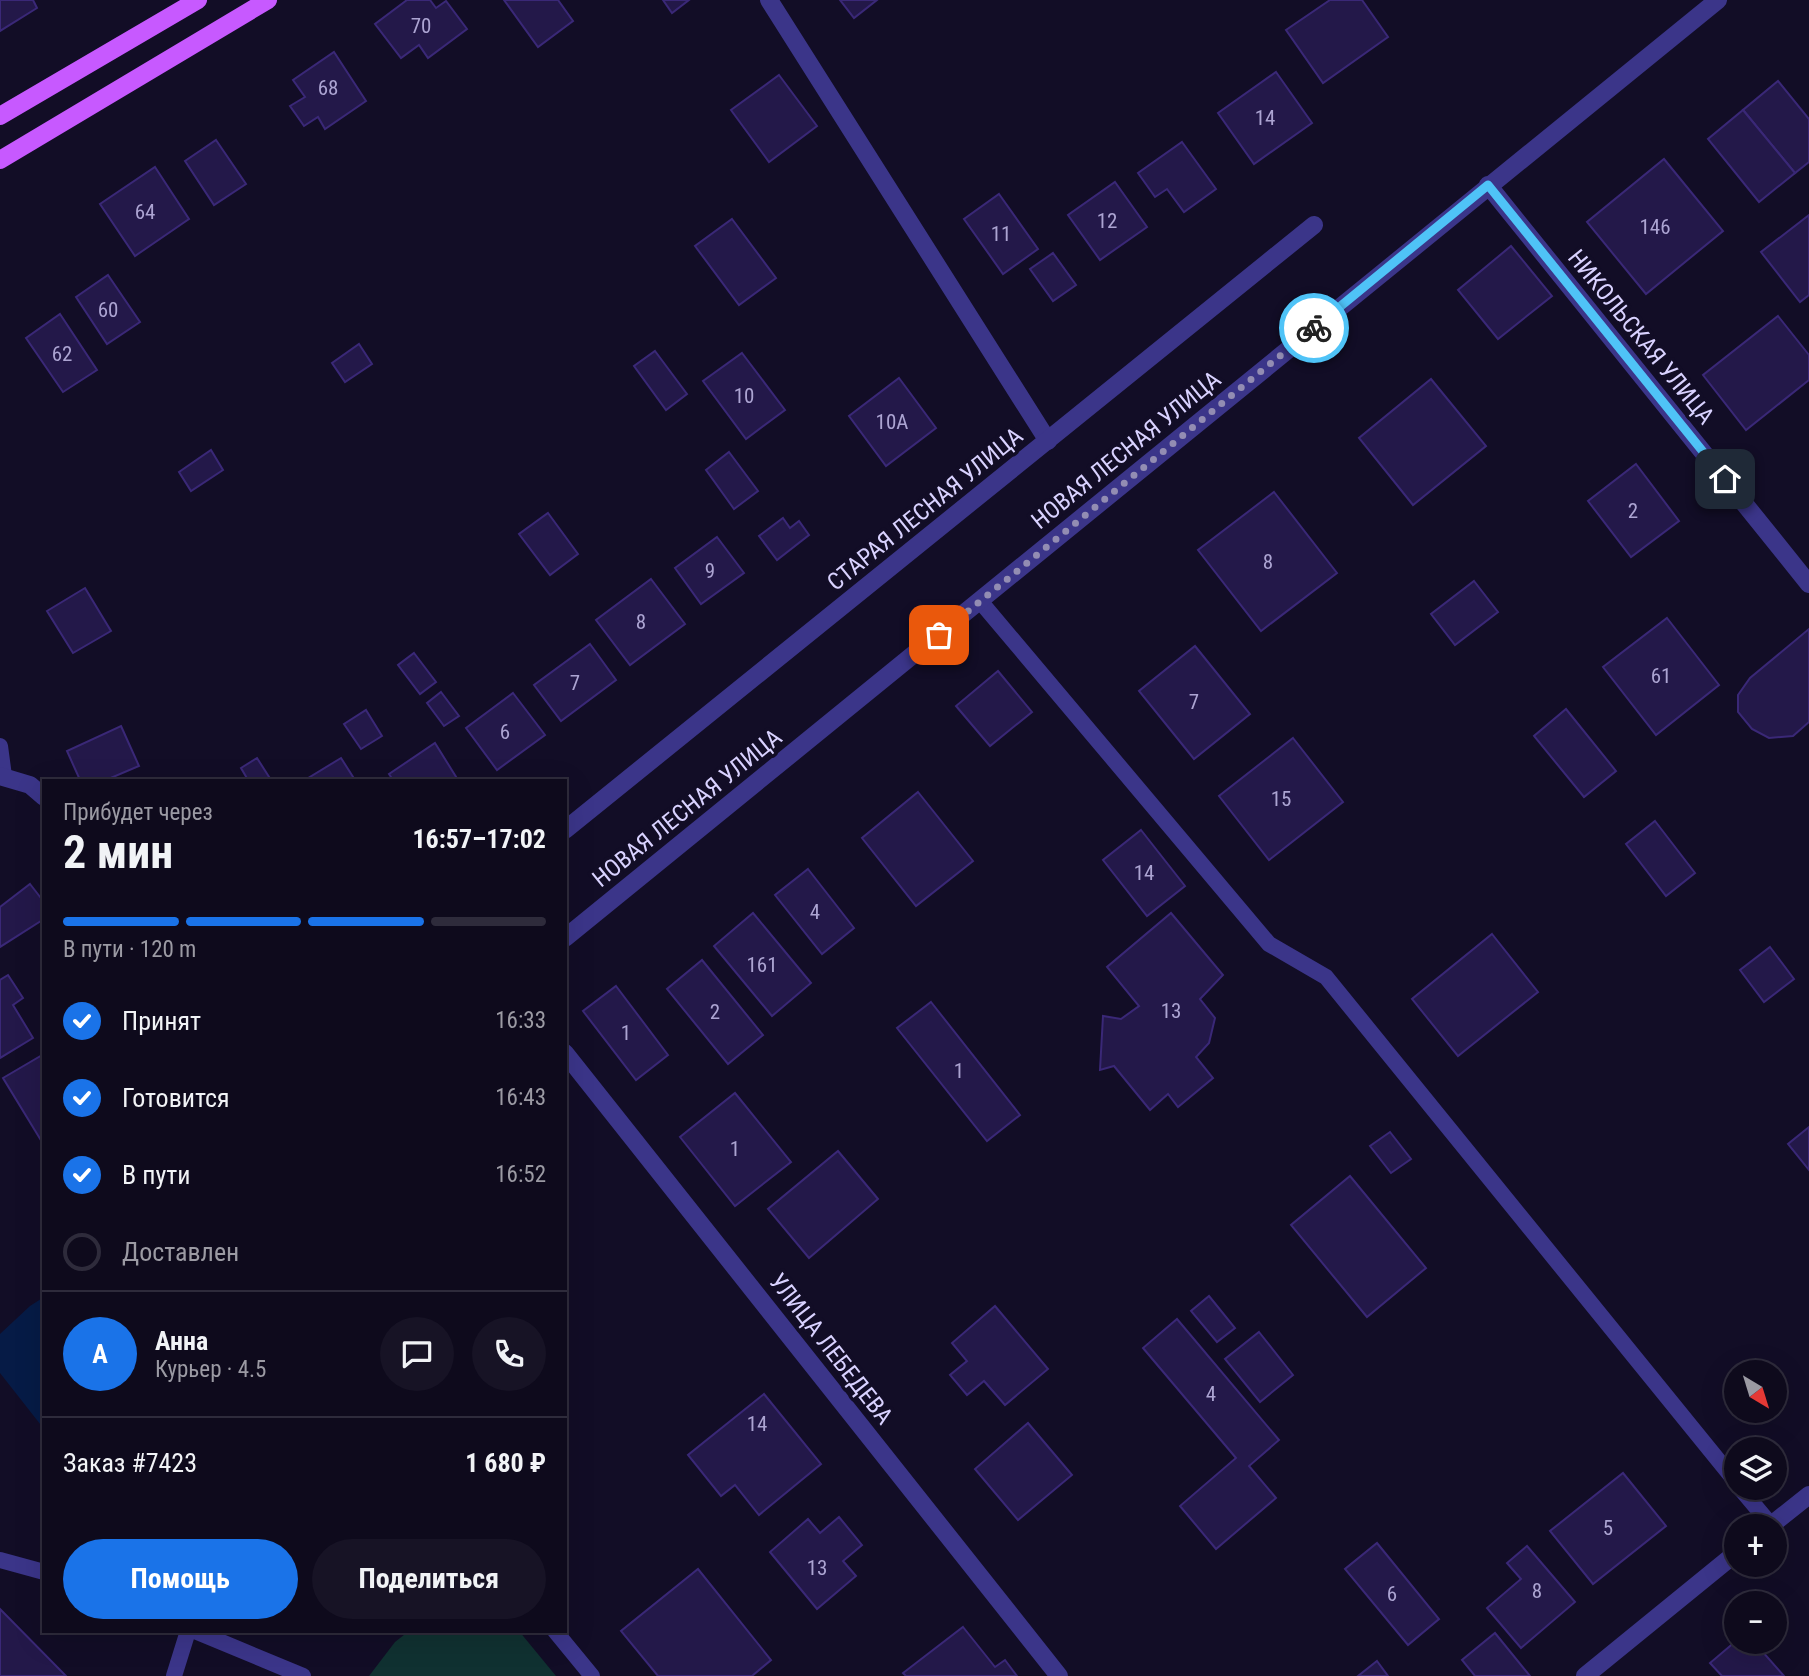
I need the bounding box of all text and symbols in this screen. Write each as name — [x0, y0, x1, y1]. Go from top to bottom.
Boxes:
house number: 70 — [411, 14, 431, 38]
house number: 68 — [318, 76, 338, 100]
house number: 14 — [1255, 106, 1275, 130]
house number: 64 — [135, 200, 155, 224]
house number: 12 — [1097, 209, 1117, 233]
house number: 146 — [1639, 215, 1671, 239]
house number: 11 — [991, 222, 1011, 246]
street label: НИКОЛЬСКАЯ УЛИЦА — [1562, 244, 1720, 430]
courier — [1279, 293, 1349, 363]
house number: 60 — [98, 298, 118, 322]
icon: bike — [1295, 309, 1333, 347]
house number: 62 — [52, 342, 72, 366]
street label: НОВАЯ ЛЕСНАЯ УЛИЦА — [1026, 365, 1226, 535]
house number: 10 — [734, 384, 754, 408]
house number: 10А — [876, 410, 908, 434]
street label: СТАРАЯ ЛЕСНАЯ УЛИЦА — [822, 422, 1028, 596]
pin — [1695, 449, 1755, 509]
icon: home — [1706, 460, 1744, 498]
house number: 2 — [1628, 499, 1638, 523]
house number: 8 — [1263, 550, 1273, 574]
house number: 9 — [705, 559, 715, 583]
pin — [909, 605, 969, 665]
house number: 8 — [636, 610, 646, 634]
icon: bag — [920, 616, 958, 654]
house number: 61 — [1651, 664, 1671, 688]
house number: 7 — [570, 671, 580, 695]
house number: 7 — [1189, 690, 1199, 714]
house number: 6 — [500, 720, 510, 744]
street label: НОВАЯ ЛЕСНАЯ УЛИЦА — [587, 723, 787, 893]
house number: 15 — [1271, 787, 1291, 811]
text: Прибудет через — [63, 799, 213, 826]
text: 16:57–17:02 — [412, 824, 546, 854]
text: 2 мин — [63, 825, 173, 879]
house number: 14 — [1134, 861, 1154, 885]
house number: 4 — [810, 900, 820, 924]
text: В пути · 120 m — [63, 936, 196, 963]
house number: 161 — [746, 953, 778, 977]
house number: 13 — [1161, 999, 1181, 1023]
house number: 2 — [710, 1000, 720, 1024]
icon: check — [63, 1002, 101, 1040]
text: Принят — [122, 1006, 201, 1036]
text: 16:33 — [495, 1007, 546, 1034]
house number: 1 — [621, 1021, 631, 1045]
house number: 1 — [954, 1059, 964, 1083]
icon: check — [63, 1079, 101, 1117]
text: Готовится — [122, 1083, 230, 1113]
text: 16:43 — [495, 1084, 546, 1111]
house number: 1 — [730, 1137, 740, 1161]
icon: check — [63, 1156, 101, 1194]
text: В пути — [122, 1160, 191, 1190]
text: 16:52 — [495, 1161, 546, 1188]
text: Доставлен — [122, 1237, 239, 1267]
street label: УЛИЦА ЛЕБЕДЕВА — [763, 1268, 899, 1430]
button: chat — [380, 1317, 454, 1391]
button: phone — [472, 1317, 546, 1391]
text: Анна — [155, 1326, 208, 1356]
text: А — [92, 1339, 108, 1369]
text: Курьер · 4.5 — [155, 1356, 266, 1383]
north arrow — [1724, 1360, 1787, 1423]
map controls — [1724, 1360, 1787, 1654]
house number: 4 — [1206, 1382, 1216, 1406]
house number: 14 — [747, 1412, 767, 1436]
button: layers — [1724, 1437, 1787, 1500]
text: Заказ #7423 — [63, 1448, 197, 1478]
text: 1 680 ₽ — [465, 1448, 546, 1478]
button: + — [1724, 1514, 1787, 1577]
house number: 5 — [1603, 1516, 1613, 1540]
button: Помощь — [63, 1539, 298, 1619]
button: Поделиться — [312, 1539, 546, 1619]
house number: 13 — [807, 1556, 827, 1580]
house number: 8 — [1532, 1579, 1542, 1603]
house number: 6 — [1387, 1582, 1397, 1606]
button: − — [1724, 1591, 1787, 1654]

